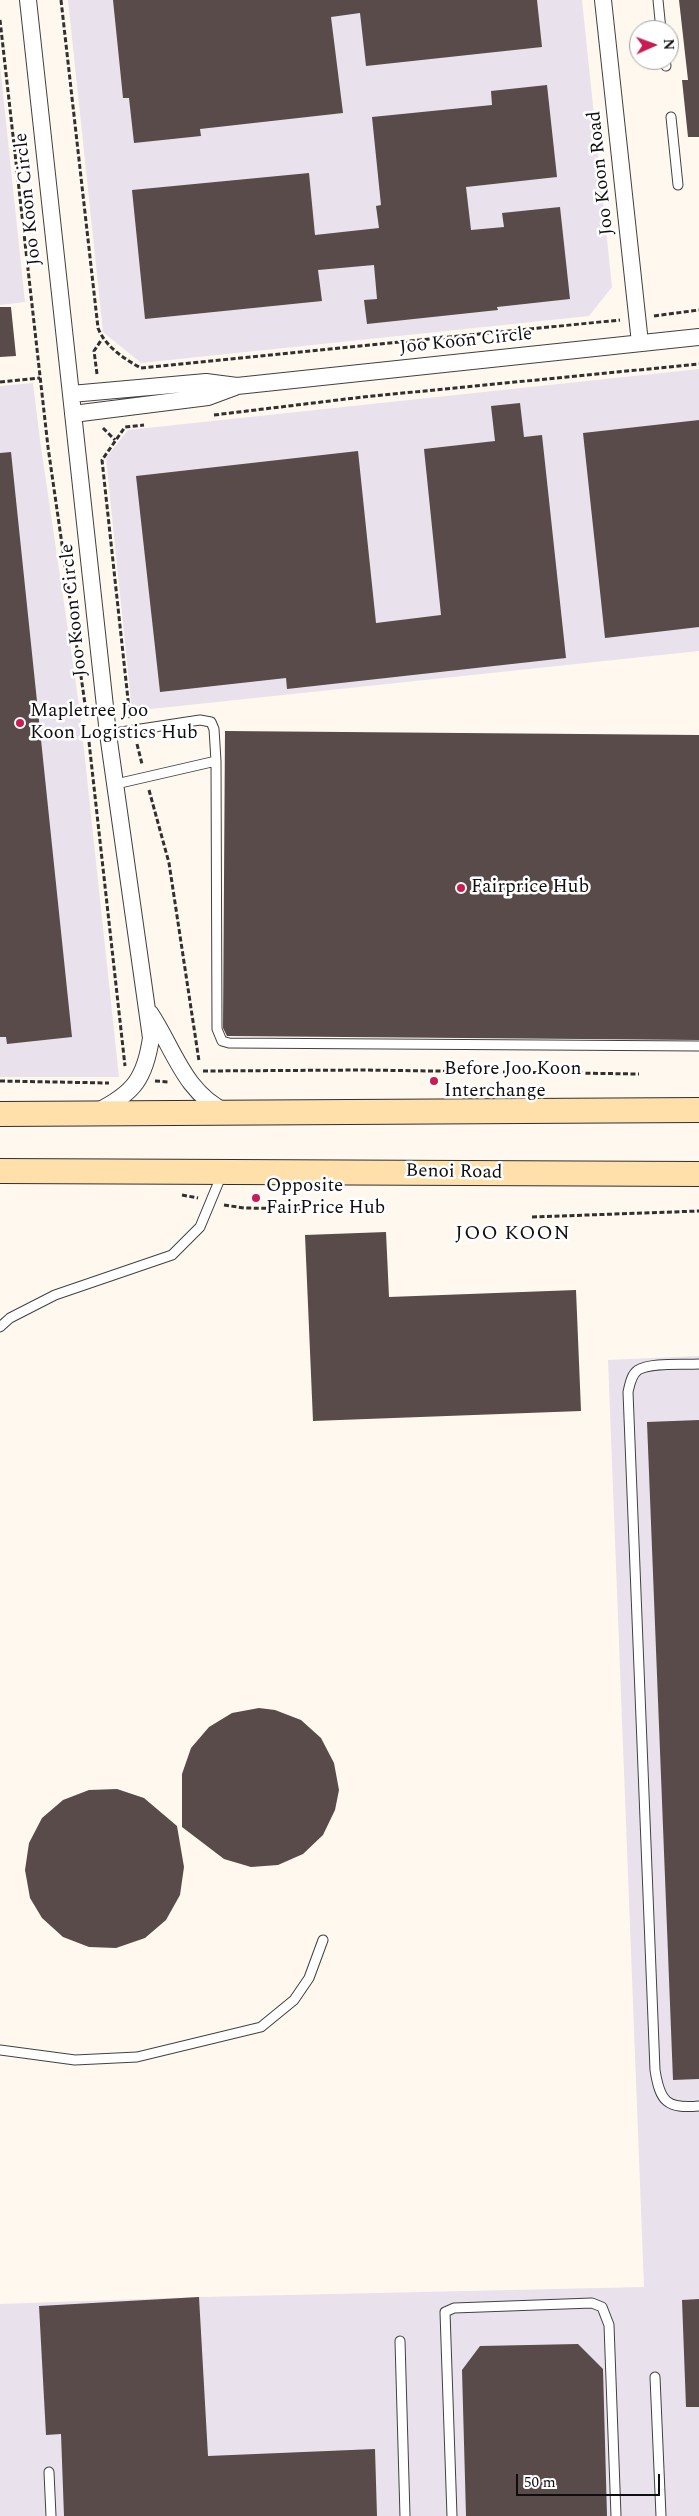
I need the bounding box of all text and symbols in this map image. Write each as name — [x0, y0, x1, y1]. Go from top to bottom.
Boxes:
north arrow — [629, 20, 679, 70]
text: N — [658, 38, 679, 51]
street label: Joo Koon Road — [584, 110, 620, 236]
street label: Joo Koon Circle — [11, 132, 47, 266]
street label: Joo Koon Circle — [399, 324, 533, 360]
street label: Joo Koon Circle — [57, 543, 93, 677]
place label: Mapletree Joo Koon Logistics Hub — [30, 701, 198, 745]
marker: Mapletree Joo Koon Logistics Hub — [14, 717, 26, 729]
place label: Fairprice Hub — [471, 877, 589, 899]
marker: Fairprice Hub — [455, 882, 467, 894]
place label: Before Joo Koon Interchange — [444, 1059, 581, 1103]
marker: Before Joo Koon Interchange — [428, 1075, 440, 1087]
street label: Benoi Road — [405, 1161, 503, 1185]
place label: Opposite FairPrice Hub — [266, 1176, 385, 1220]
marker: Opposite FairPrice Hub — [250, 1192, 262, 1204]
district label: JOO KOON — [454, 1223, 572, 1247]
scale bar — [519, 2464, 663, 2496]
text: 50 m — [524, 2471, 556, 2494]

